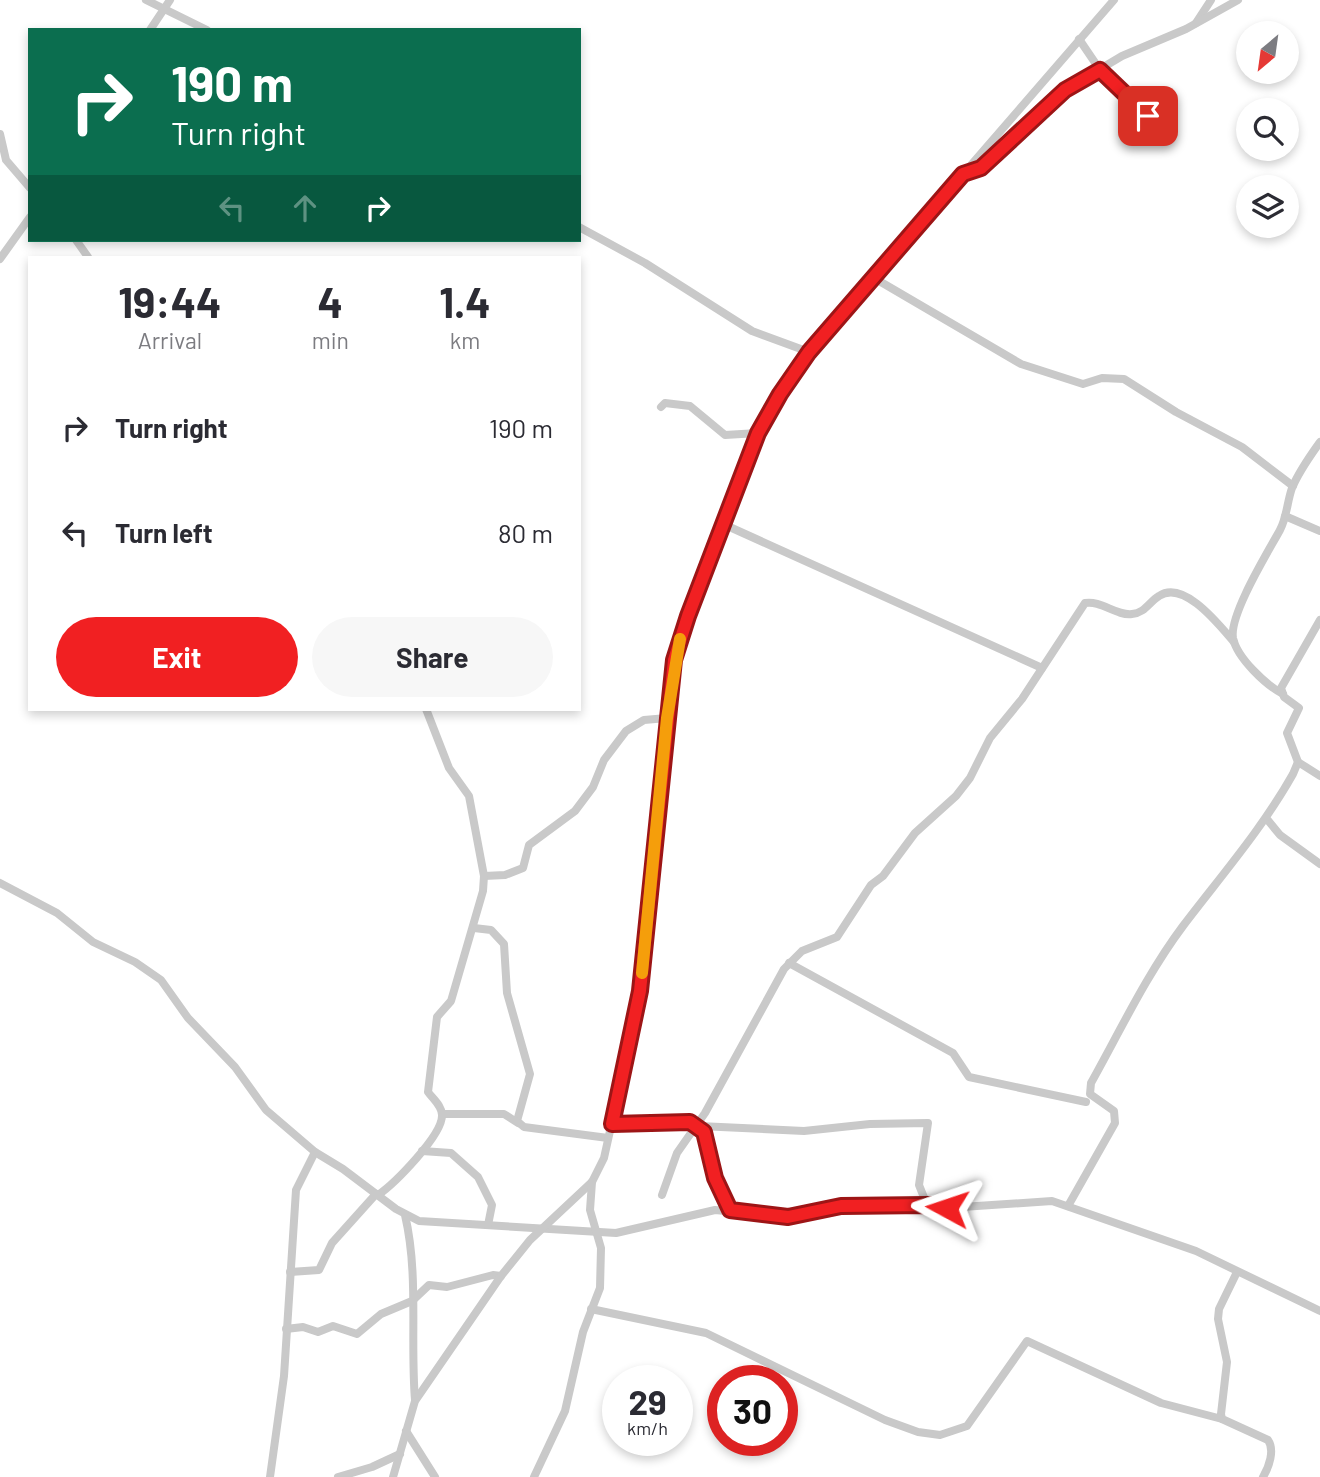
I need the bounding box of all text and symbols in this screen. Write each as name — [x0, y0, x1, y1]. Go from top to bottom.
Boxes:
north arrow — [1236, 21, 1298, 84]
map controls — [1236, 21, 1299, 238]
text: 190 m — [171, 53, 293, 112]
icon: right — [56, 56, 147, 147]
pin — [1118, 86, 1178, 146]
icon: arrive — [1129, 97, 1167, 135]
button: search — [1236, 98, 1299, 161]
text: Turn right — [171, 113, 306, 151]
button: layers — [1236, 175, 1299, 238]
icon: left — [213, 189, 251, 227]
icon: ahead — [286, 189, 324, 227]
icon: right — [359, 189, 397, 227]
text: 19:44 — [118, 276, 221, 326]
text: 4 — [318, 276, 343, 326]
text: 1.4 — [439, 276, 491, 326]
text: Arrival — [138, 326, 202, 354]
text: min — [312, 326, 349, 354]
text: km — [450, 326, 480, 354]
icon: right — [56, 409, 94, 447]
text: Turn right — [115, 412, 228, 443]
text: 190 m — [489, 412, 553, 443]
icon: left — [56, 514, 94, 552]
text: Turn left — [115, 517, 213, 548]
text: 80 m — [498, 517, 553, 548]
button: Exit — [56, 617, 298, 697]
button: Share — [312, 617, 553, 697]
position arrow — [910, 1171, 984, 1245]
speed limit sign: 30 — [707, 1365, 798, 1456]
text: 29 — [628, 1380, 667, 1422]
text: km/h — [627, 1417, 668, 1439]

